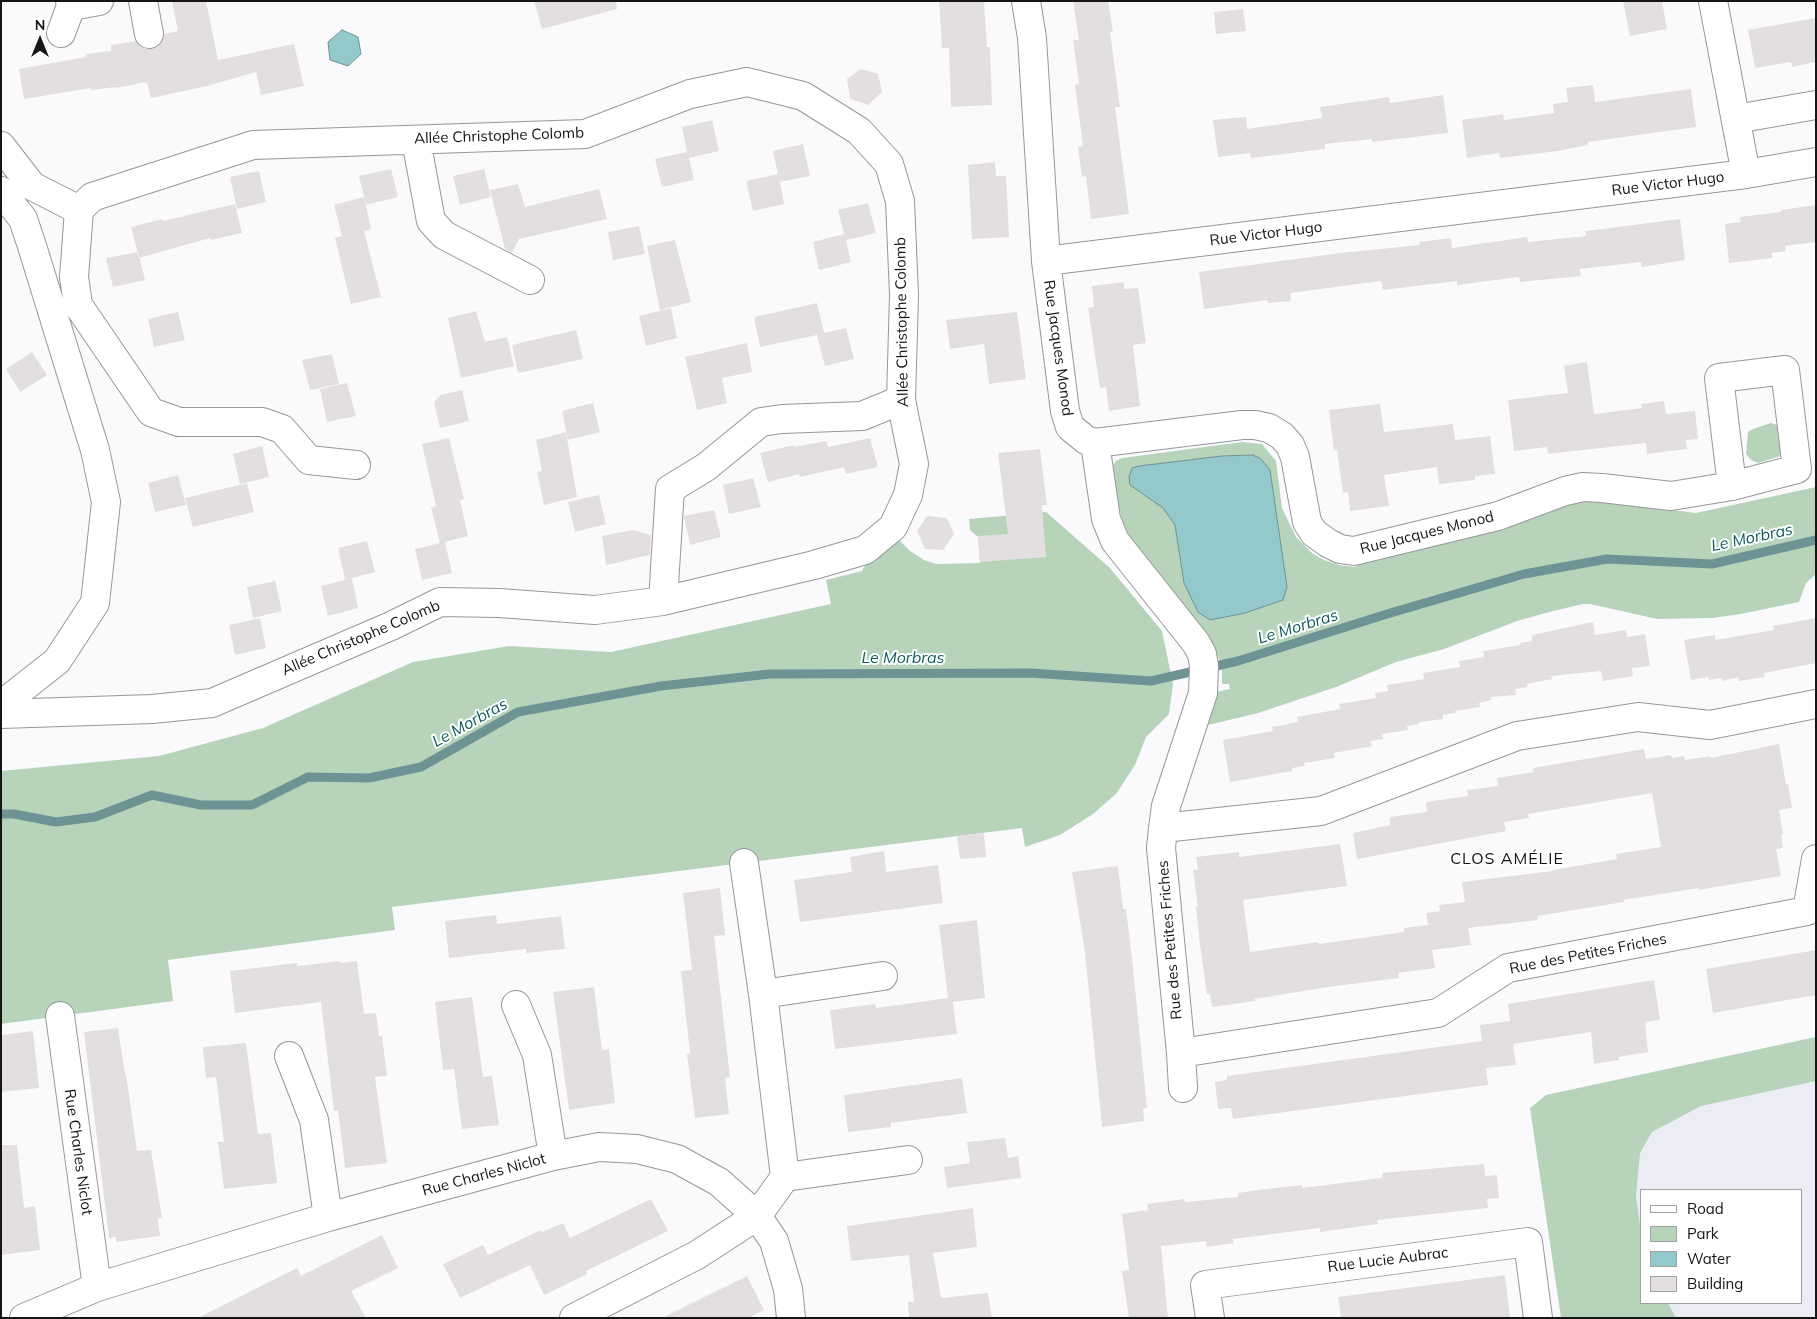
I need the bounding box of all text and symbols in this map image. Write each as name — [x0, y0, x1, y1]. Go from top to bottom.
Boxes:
north arrow — [15, 15, 65, 65]
text: N — [35, 16, 45, 34]
street label: Allée Christophe Colomb — [414, 124, 584, 148]
street label: Rue Victor Hugo — [1611, 168, 1725, 200]
street label: Rue Victor Hugo — [1209, 218, 1323, 250]
street label: Allée Christophe Colomb — [892, 237, 912, 407]
street label: Rue Jacques Monod — [1040, 279, 1076, 417]
street label: Rue Jacques Monod — [1358, 508, 1496, 558]
water label: Le Morbras — [1709, 520, 1795, 556]
street label: Allée Christophe Colomb — [279, 596, 443, 680]
water label: Le Morbras — [1255, 606, 1341, 648]
water label: Le Morbras — [861, 648, 945, 668]
water label: Le Morbras — [429, 694, 511, 752]
district label: CLOS AMÉLIE — [1449, 849, 1565, 869]
street label: Rue des Petites Friches — [1154, 860, 1186, 1020]
street label: Rue des Petites Friches — [1508, 930, 1668, 978]
street label: Rue Charles Niclot — [60, 1088, 96, 1216]
street label: Rue Charles Niclot — [420, 1150, 548, 1200]
legend — [1640, 1189, 1802, 1304]
text: Road — [1687, 1199, 1724, 1218]
text: Park — [1687, 1224, 1719, 1243]
street label: Rue Lucie Aubrac — [1327, 1244, 1449, 1276]
text: Water — [1687, 1249, 1731, 1268]
text: Building — [1687, 1274, 1743, 1293]

